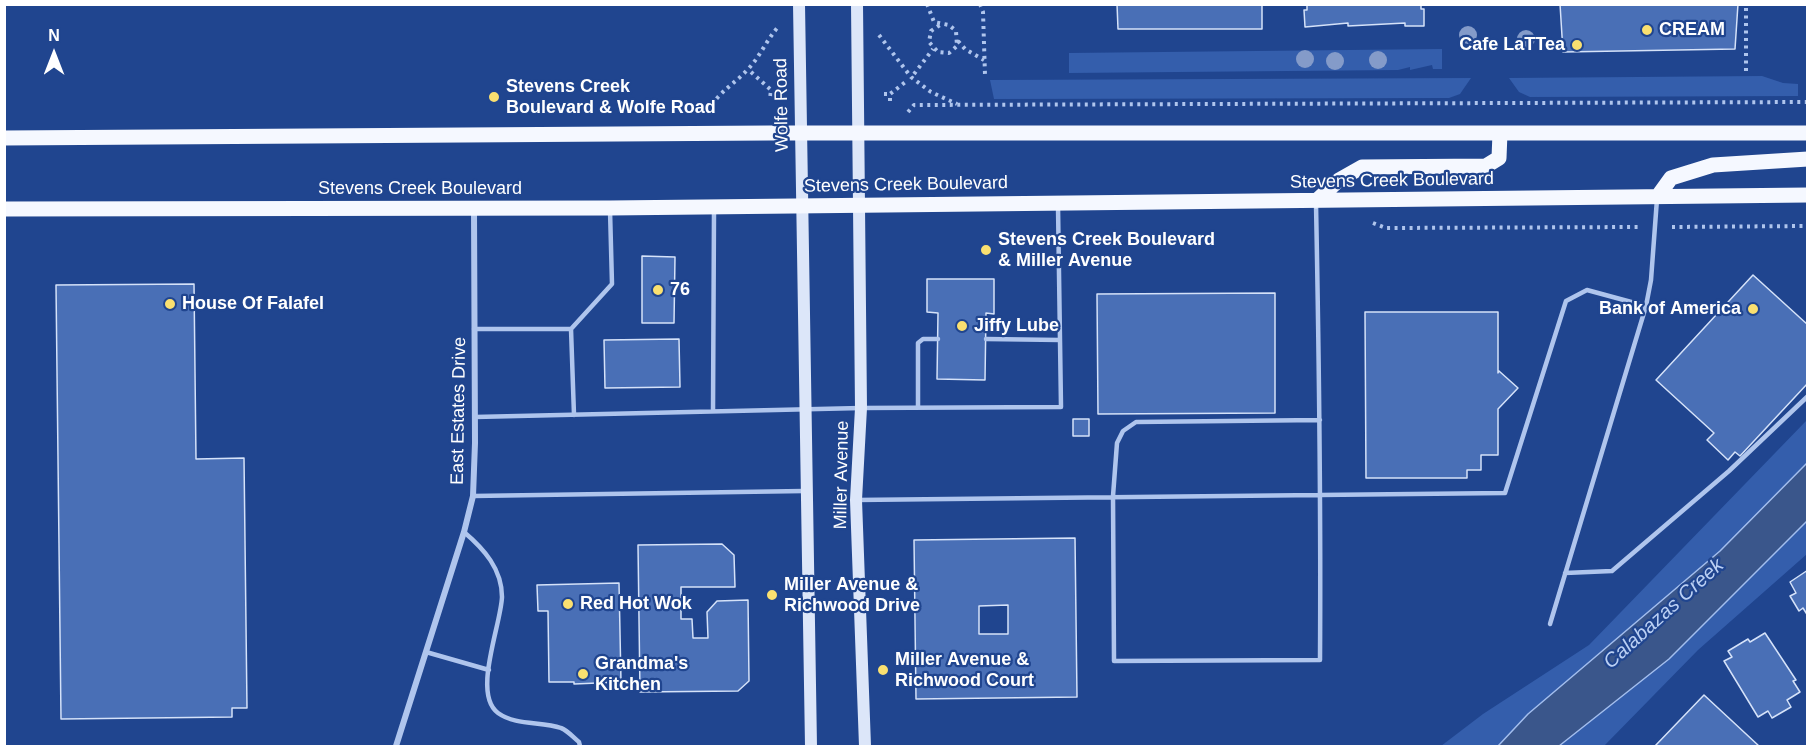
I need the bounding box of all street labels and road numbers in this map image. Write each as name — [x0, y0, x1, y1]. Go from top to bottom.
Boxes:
street label: Wolfe Road — [770, 58, 794, 152]
street label: Stevens Creek Boulevard — [1290, 168, 1494, 194]
street label: Stevens Creek Boulevard — [804, 172, 1008, 198]
street label: Stevens Creek Boulevard — [318, 178, 522, 200]
street label: East Estates Drive — [447, 337, 471, 485]
street label: Miller Avenue — [830, 420, 854, 530]

